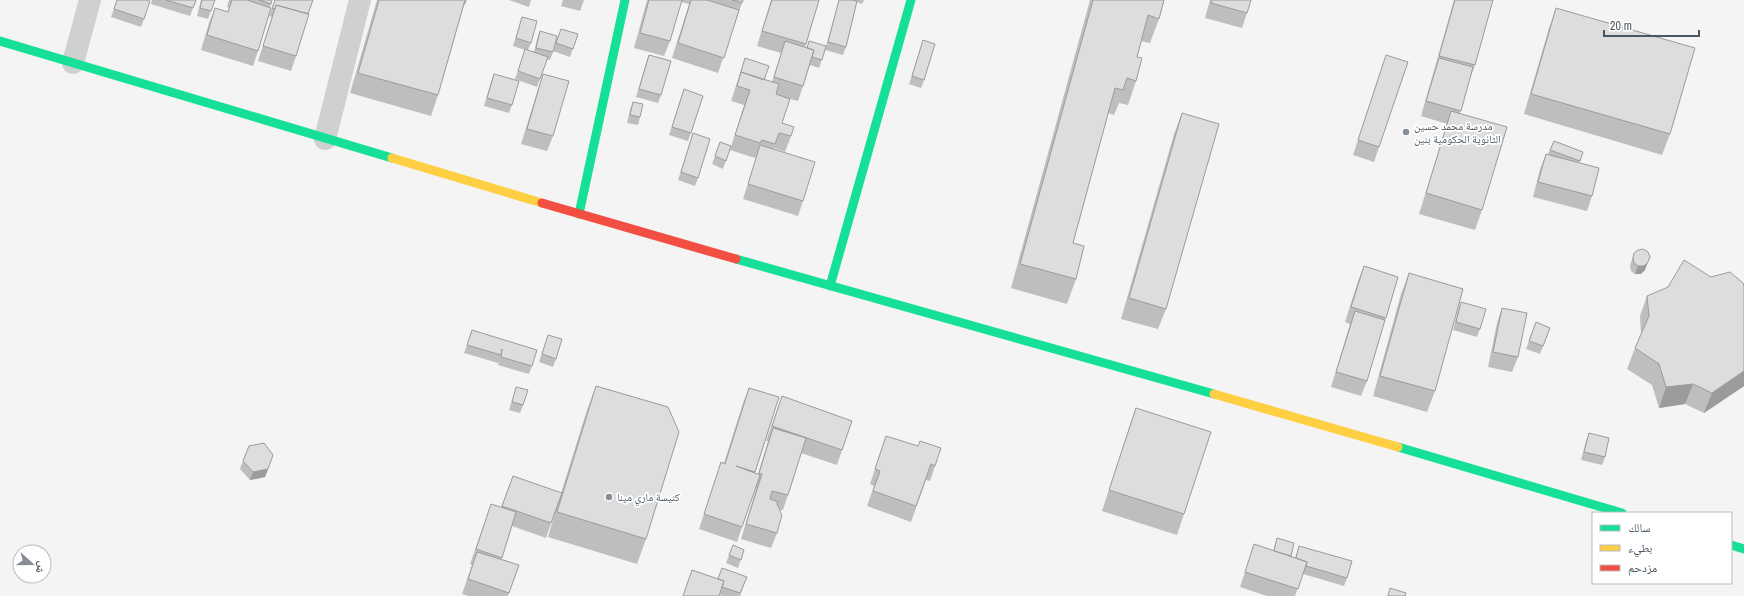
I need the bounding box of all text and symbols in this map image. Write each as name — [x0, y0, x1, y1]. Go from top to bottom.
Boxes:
scale bar — [1604, 12, 1699, 38]
text: 20 m — [1610, 18, 1632, 34]
place label: مدرسة محمد حسين الثانوية الحكومية بنين — [1414, 119, 1501, 146]
marker: مدرسة محمد حسين الثانوية الحكومية بنين — [1401, 127, 1411, 137]
place label: كنيسة ماري مينا — [617, 490, 680, 506]
marker: كنيسة ماري مينا — [604, 492, 614, 502]
legend — [1592, 512, 1732, 584]
text: سالك — [1628, 520, 1650, 536]
text: بطيء — [1628, 540, 1652, 558]
north arrow — [12, 544, 52, 584]
text: ش — [32, 559, 50, 576]
text: مزدحم — [1628, 560, 1657, 576]

